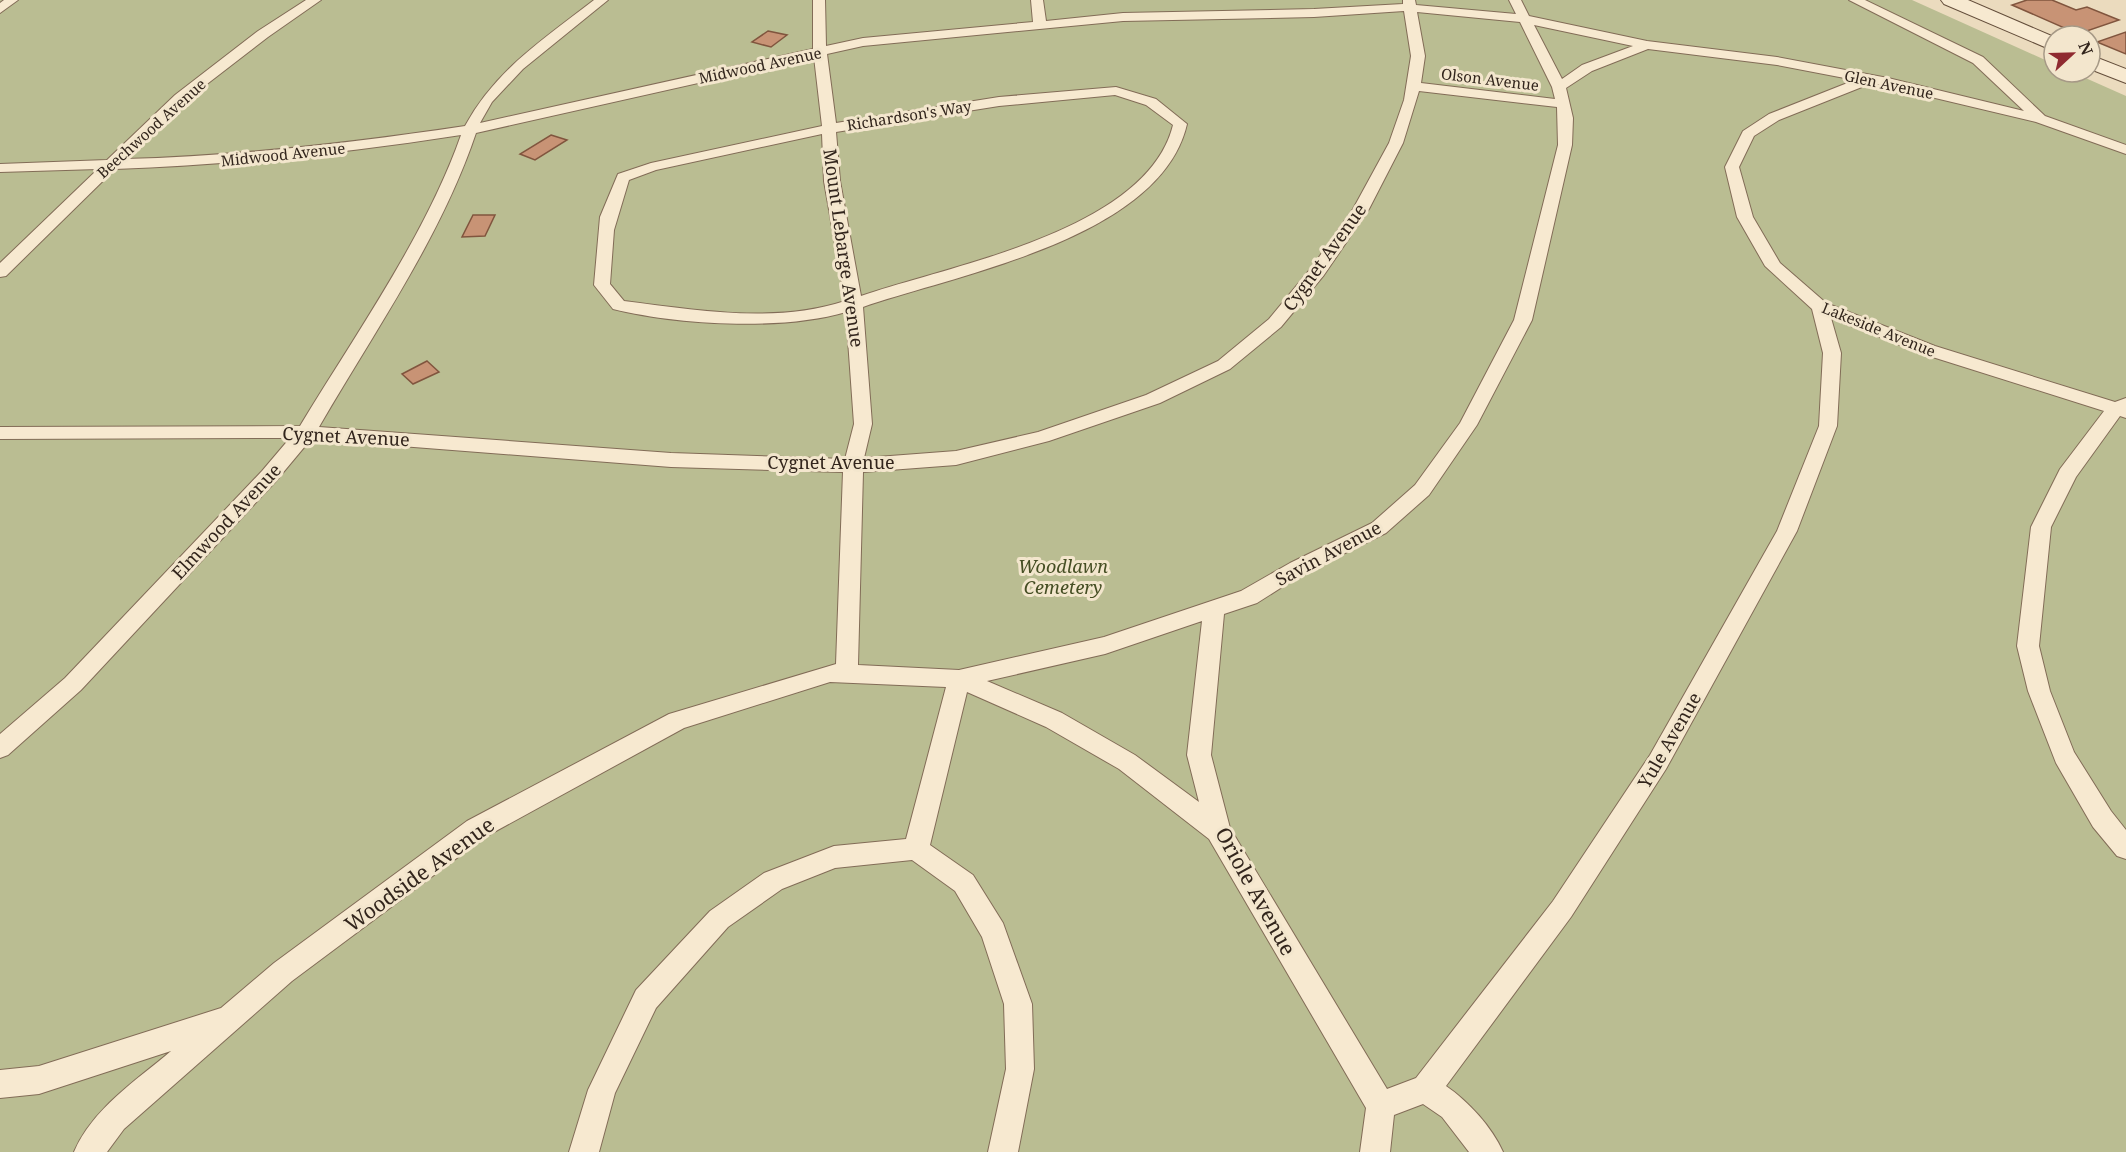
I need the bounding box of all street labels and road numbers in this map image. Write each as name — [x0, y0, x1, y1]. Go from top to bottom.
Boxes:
street label: Midwood Avenue — [697, 42, 823, 88]
street label: Olson Avenue — [1440, 63, 1540, 95]
street label: Glen Avenue — [1843, 65, 1935, 103]
street label: Beechwood Avenue — [92, 74, 210, 182]
street label: Richardson's Way — [845, 95, 973, 135]
street label: Midwood Avenue — [220, 138, 346, 170]
street label: Mount Lebarge Avenue — [818, 147, 870, 349]
street label: Cygnet Avenue — [1277, 198, 1371, 316]
street label: Lakeside Avenue — [1819, 297, 1939, 361]
street label: Cygnet Avenue — [282, 421, 410, 451]
street label: Cygnet Avenue — [767, 450, 895, 474]
street label: Elmwood Avenue — [166, 458, 286, 584]
street label: Savin Avenue — [1271, 515, 1385, 591]
street label: Yule Avenue — [1631, 688, 1706, 793]
street label: Woodside Avenue — [338, 810, 500, 938]
street label: Oriole Avenue — [1209, 822, 1303, 960]

